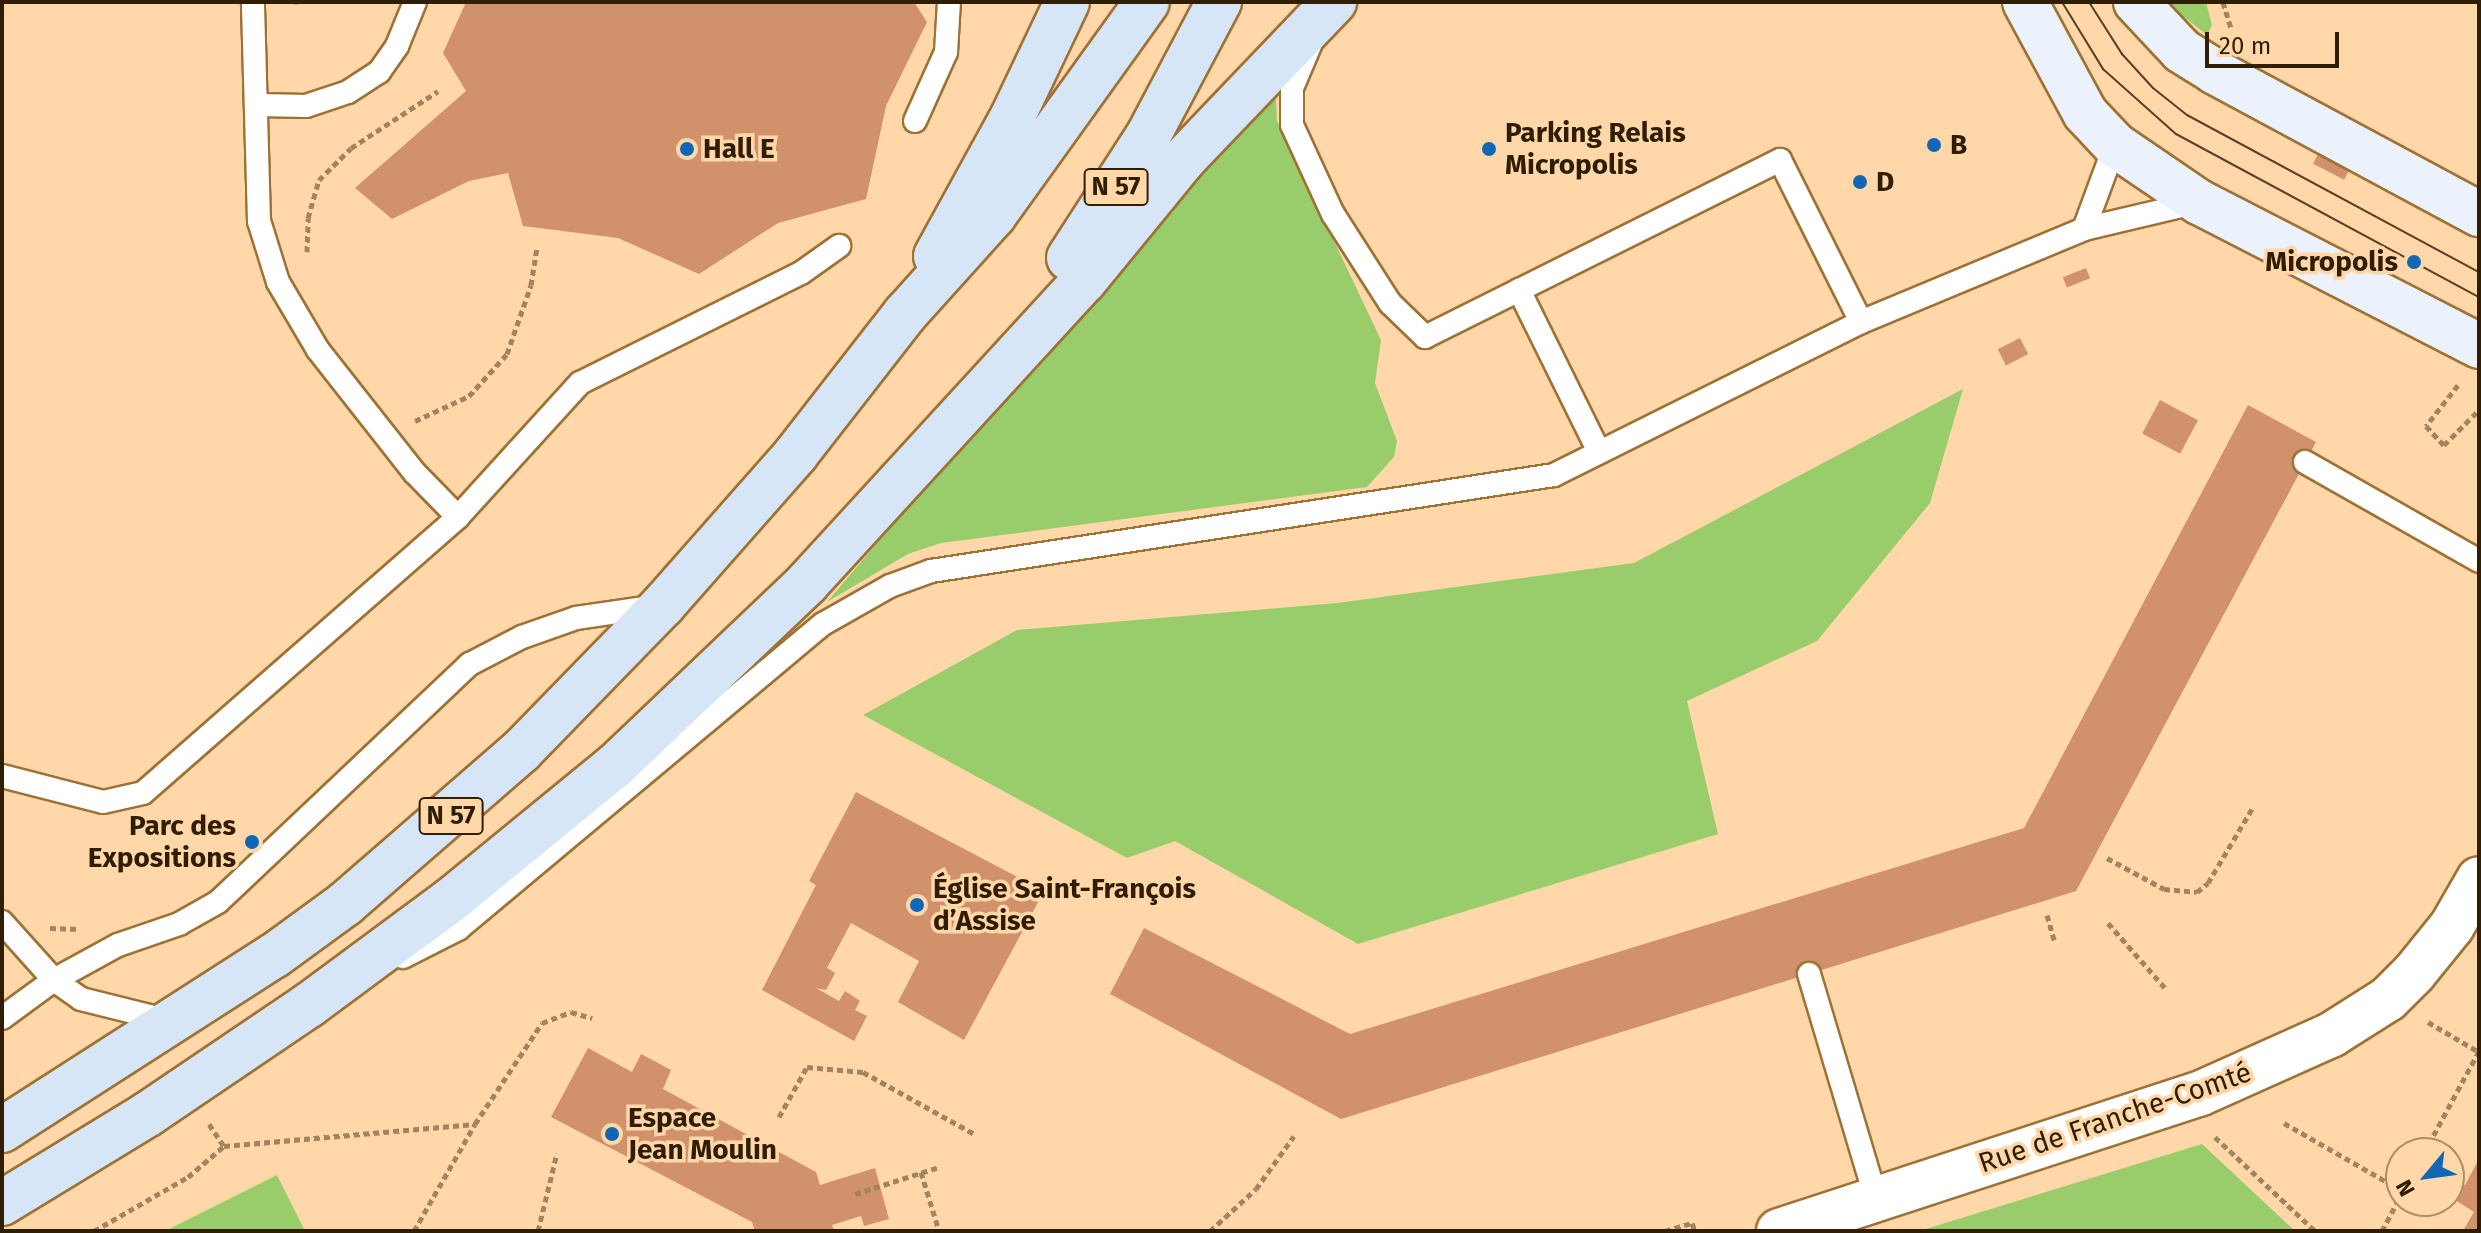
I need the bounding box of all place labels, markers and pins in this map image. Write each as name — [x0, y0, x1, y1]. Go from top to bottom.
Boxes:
place label: Parking Relais Micropolis — [1505, 116, 1686, 182]
place label: B — [1950, 128, 1967, 162]
place label: Hall E — [703, 132, 775, 166]
marker: B — [1925, 136, 1943, 154]
marker: Hall E — [678, 140, 696, 158]
marker: Parking Relais Micropolis — [1480, 140, 1498, 158]
place label: D — [1876, 165, 1894, 199]
marker: D — [1851, 173, 1869, 191]
place label: Micropolis — [2265, 245, 2398, 279]
marker: Micropolis — [2405, 253, 2423, 271]
place label: Parc des Expositions — [88, 809, 236, 875]
marker: Parc des Expositions — [243, 833, 261, 851]
place label: Église Saint-François d’Assise — [933, 872, 1196, 938]
marker: Église Saint-François d’Assise — [908, 896, 926, 914]
place label: Espace Jean Moulin — [628, 1101, 777, 1167]
marker: Espace Jean Moulin — [603, 1125, 621, 1143]

